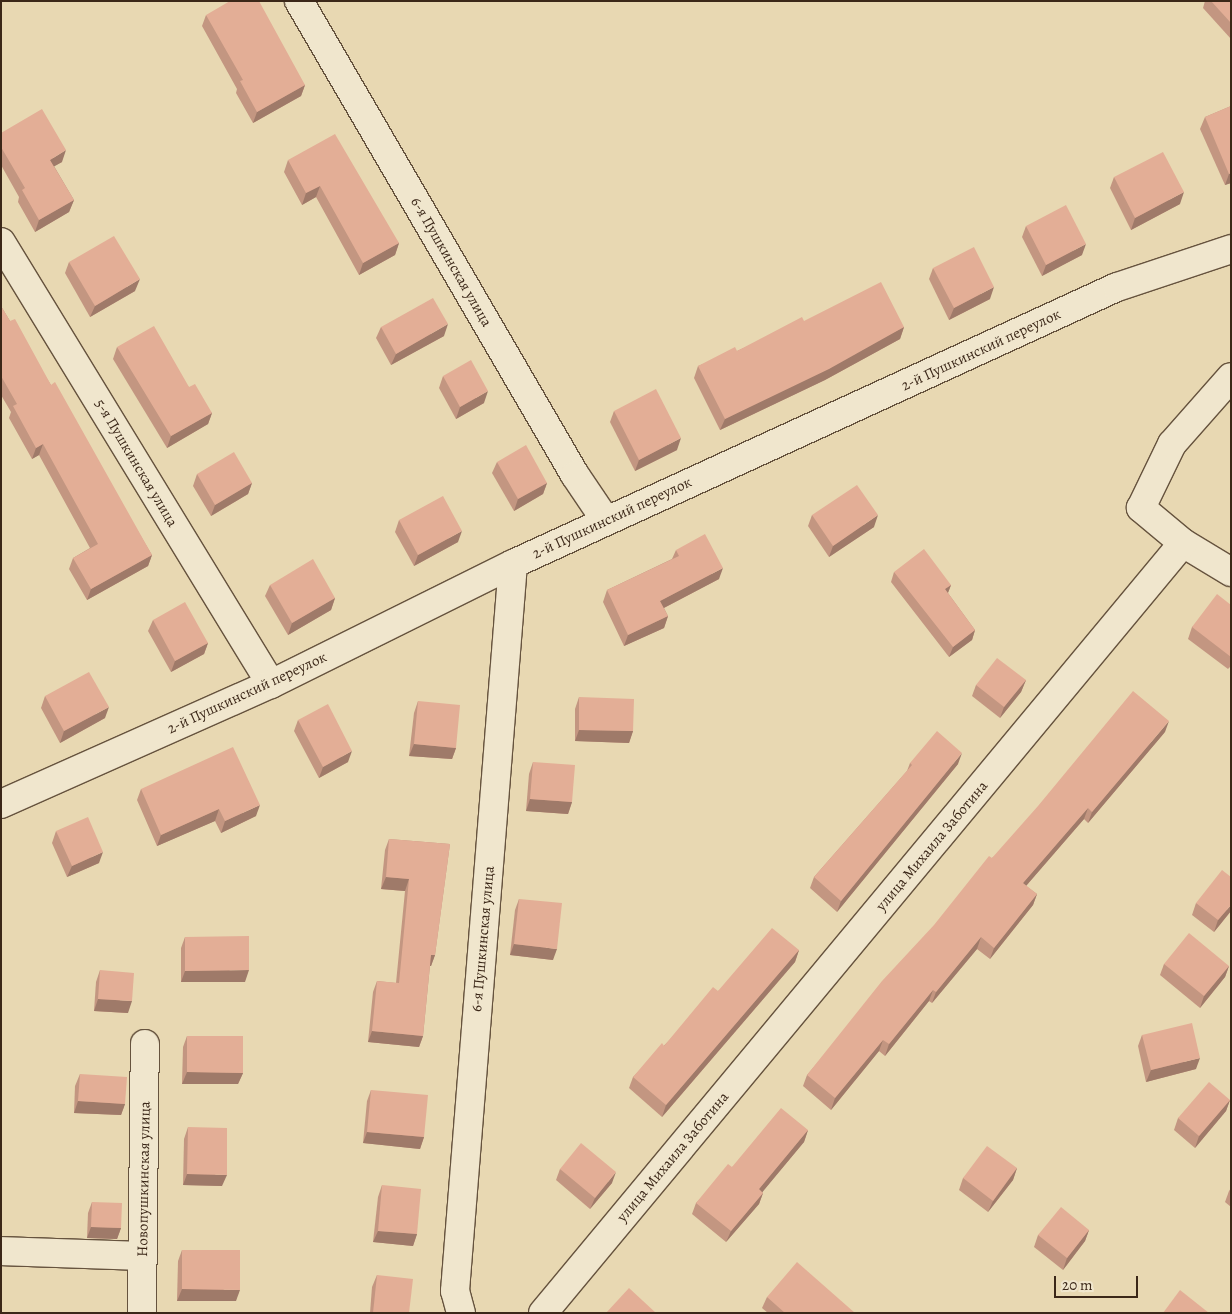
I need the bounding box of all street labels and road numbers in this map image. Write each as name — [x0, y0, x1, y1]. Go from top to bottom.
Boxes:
street label: 6-я Пушкинская улица — [407, 194, 495, 330]
street label: 2-й Пушкинский переулок — [898, 305, 1064, 395]
street label: 5-я Пушкинская улица — [91, 396, 181, 530]
street label: 2-й Пушкинский переулок — [529, 473, 695, 563]
street label: 2-й Пушкинский переулок — [164, 648, 330, 738]
street label: улица Михаила Заботина — [872, 777, 992, 915]
street label: 6-я Пушкинская улица — [468, 865, 498, 1013]
street label: улица Михаила Заботина — [613, 1088, 733, 1226]
street label: Новопушкинская улица — [134, 1101, 154, 1257]

